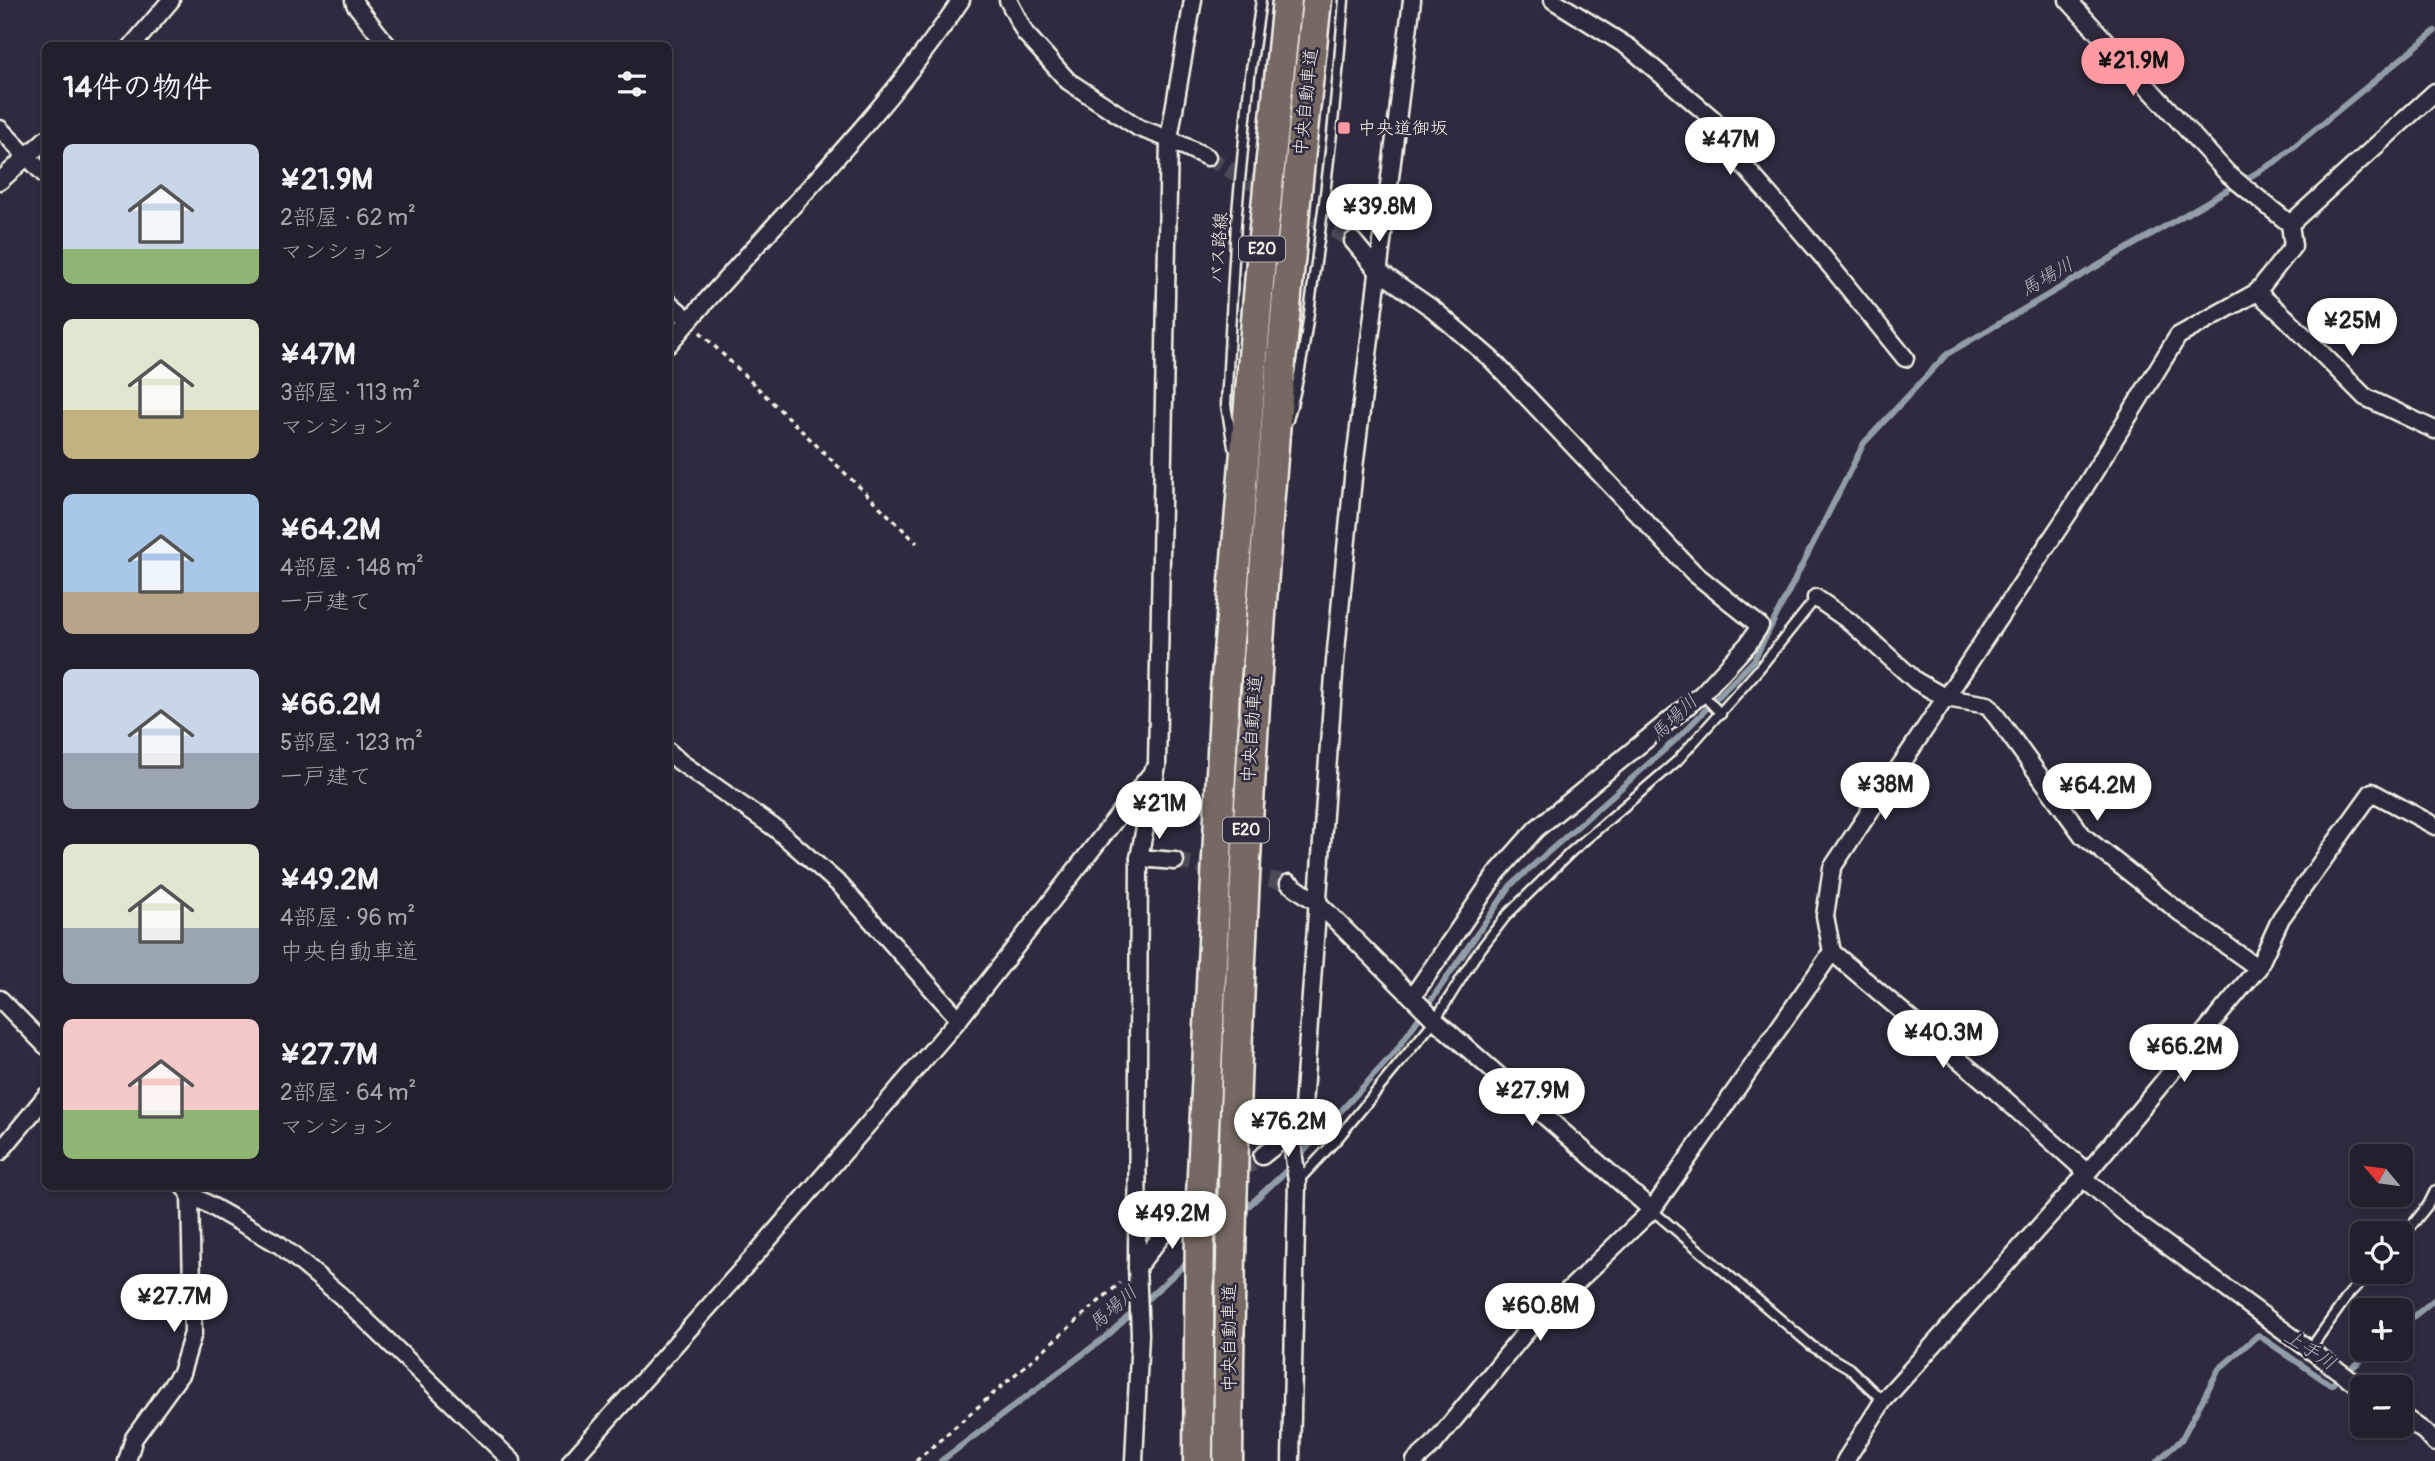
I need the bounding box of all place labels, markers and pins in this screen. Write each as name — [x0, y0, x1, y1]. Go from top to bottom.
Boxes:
pin: ¥21.9M — [2076, 38, 2190, 98]
place label: 中央道御坂 — [1358, 117, 1448, 140]
pin: ¥47M — [1689, 118, 1771, 177]
marker: 中央道御坂 — [1336, 120, 1352, 136]
pin: ¥39.8M — [1322, 184, 1436, 244]
pin: ¥25M — [2311, 298, 2393, 358]
pin: ¥38M — [1844, 762, 1926, 822]
pin: ¥64.2M — [2040, 764, 2154, 823]
pin: ¥21M — [1118, 782, 1200, 841]
pin: ¥40.3M — [1886, 1010, 2000, 1070]
pin: ¥66.2M — [2127, 1024, 2241, 1084]
pin: ¥27.9M — [1475, 1068, 1589, 1128]
pin: ¥76.2M — [1231, 1100, 1345, 1159]
pin: ¥49.2M — [1115, 1192, 1229, 1251]
pin: ¥27.7M — [117, 1274, 231, 1334]
pin: ¥60.8M — [1483, 1284, 1597, 1343]

